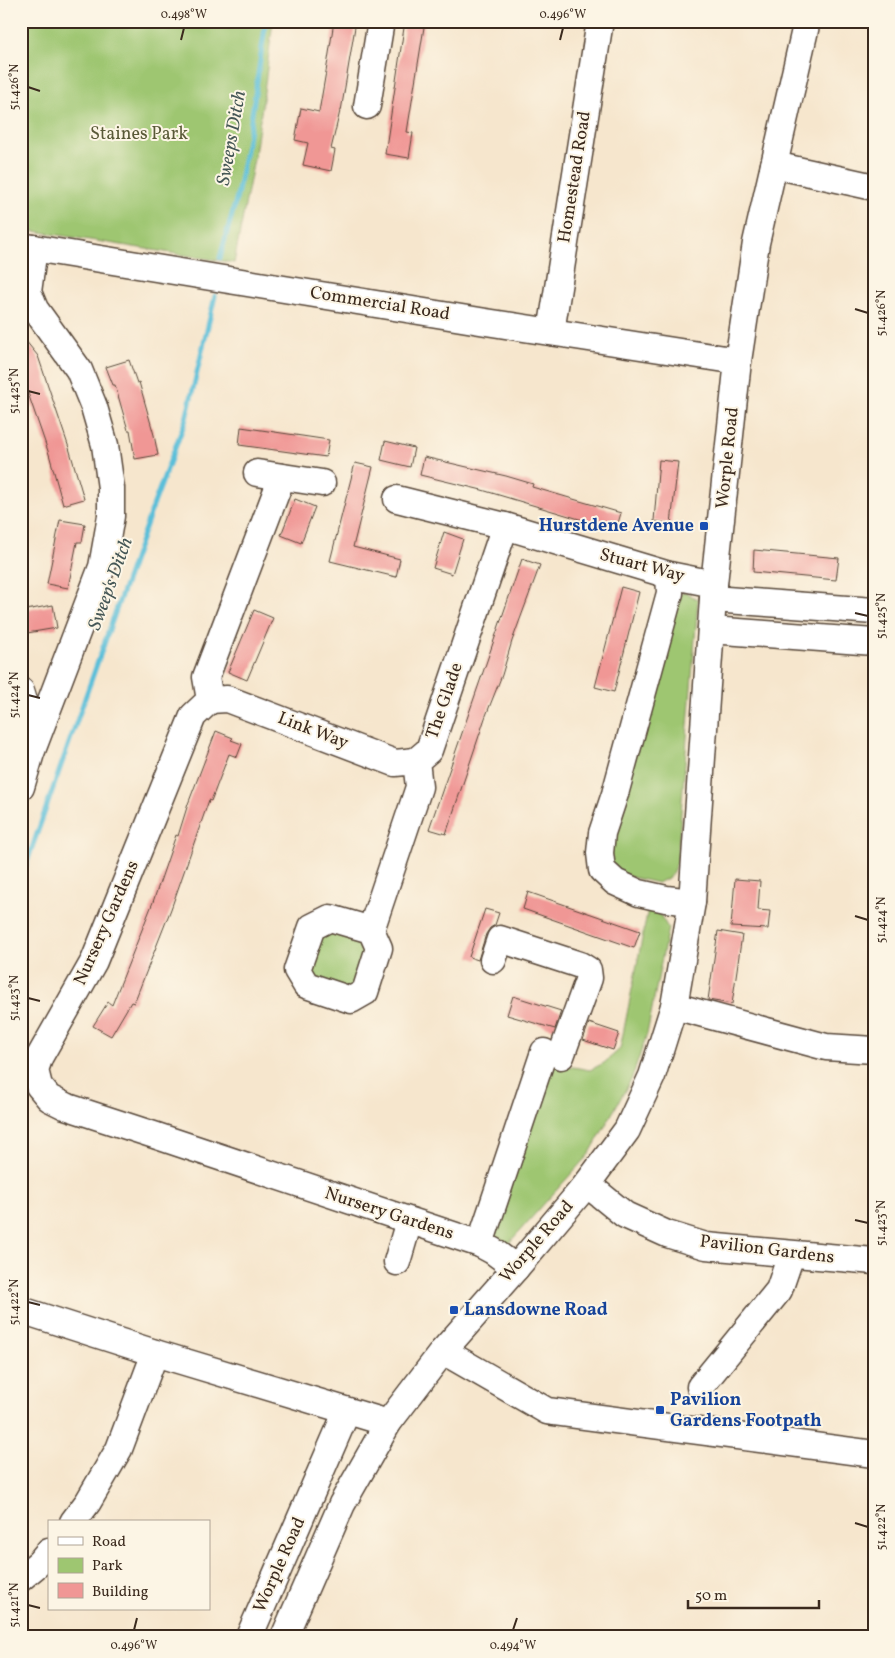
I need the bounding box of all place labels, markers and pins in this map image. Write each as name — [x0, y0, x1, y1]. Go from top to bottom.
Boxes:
place label: Hurstdene Avenue — [539, 514, 694, 539]
marker: Hurstdene Avenue — [698, 520, 710, 532]
place label: Lansdowne Road — [464, 1298, 608, 1323]
marker: Lansdowne Road — [448, 1304, 460, 1316]
place label: Pavilion Gardens Footpath — [670, 1388, 822, 1434]
marker: Pavilion Gardens Footpath — [654, 1404, 666, 1416]

